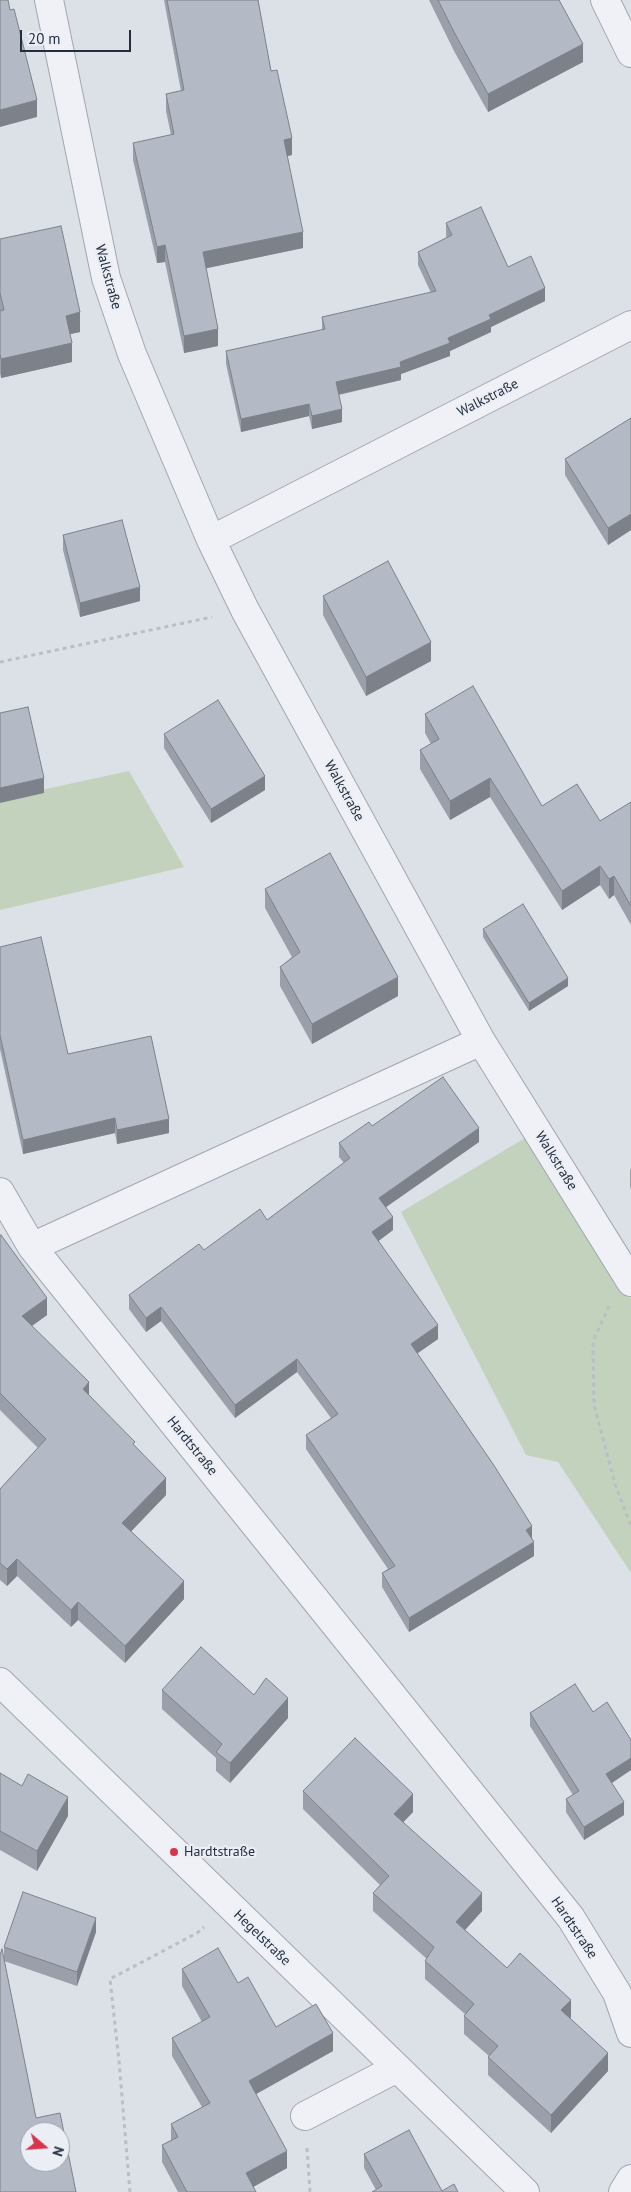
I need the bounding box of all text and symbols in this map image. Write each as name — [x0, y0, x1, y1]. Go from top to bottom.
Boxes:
scale bar — [22, 20, 134, 52]
text: 20 m — [28, 29, 61, 48]
street label: Walkstraße — [91, 243, 125, 311]
street label: Walkstraße — [455, 375, 521, 421]
street label: Walkstraße — [321, 758, 367, 824]
street label: Walkstraße — [531, 1128, 581, 1194]
street label: Hardtstraße — [163, 1413, 221, 1479]
place label: Hardtstraße — [184, 1844, 255, 1860]
marker: Hardtstraße — [168, 1846, 180, 1858]
street label: Hardtstraße — [547, 1894, 601, 1962]
street label: Hegelstraße — [230, 1907, 294, 1969]
north arrow — [20, 2122, 70, 2172]
text: N — [48, 2144, 68, 2158]

